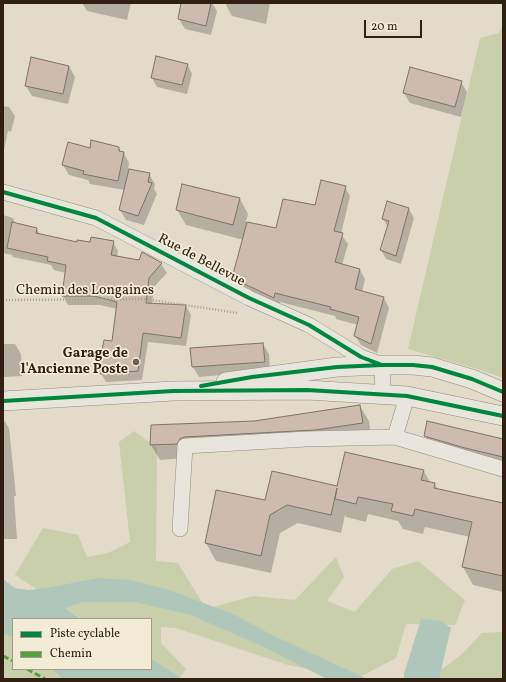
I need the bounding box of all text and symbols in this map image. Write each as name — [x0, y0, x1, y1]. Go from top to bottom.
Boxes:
scale bar — [366, 12, 424, 38]
text: 20 m — [371, 19, 398, 35]
street label: Rue de Bellevue — [155, 231, 247, 291]
street label: Chemin des Longaines — [16, 283, 154, 299]
place label: Garage de l'Ancienne Poste — [21, 346, 128, 378]
marker: Garage de l'Ancienne Poste — [131, 357, 141, 367]
legend — [12, 618, 152, 670]
text: Piste cyclable — [50, 626, 120, 642]
text: Chemin — [50, 646, 92, 662]

